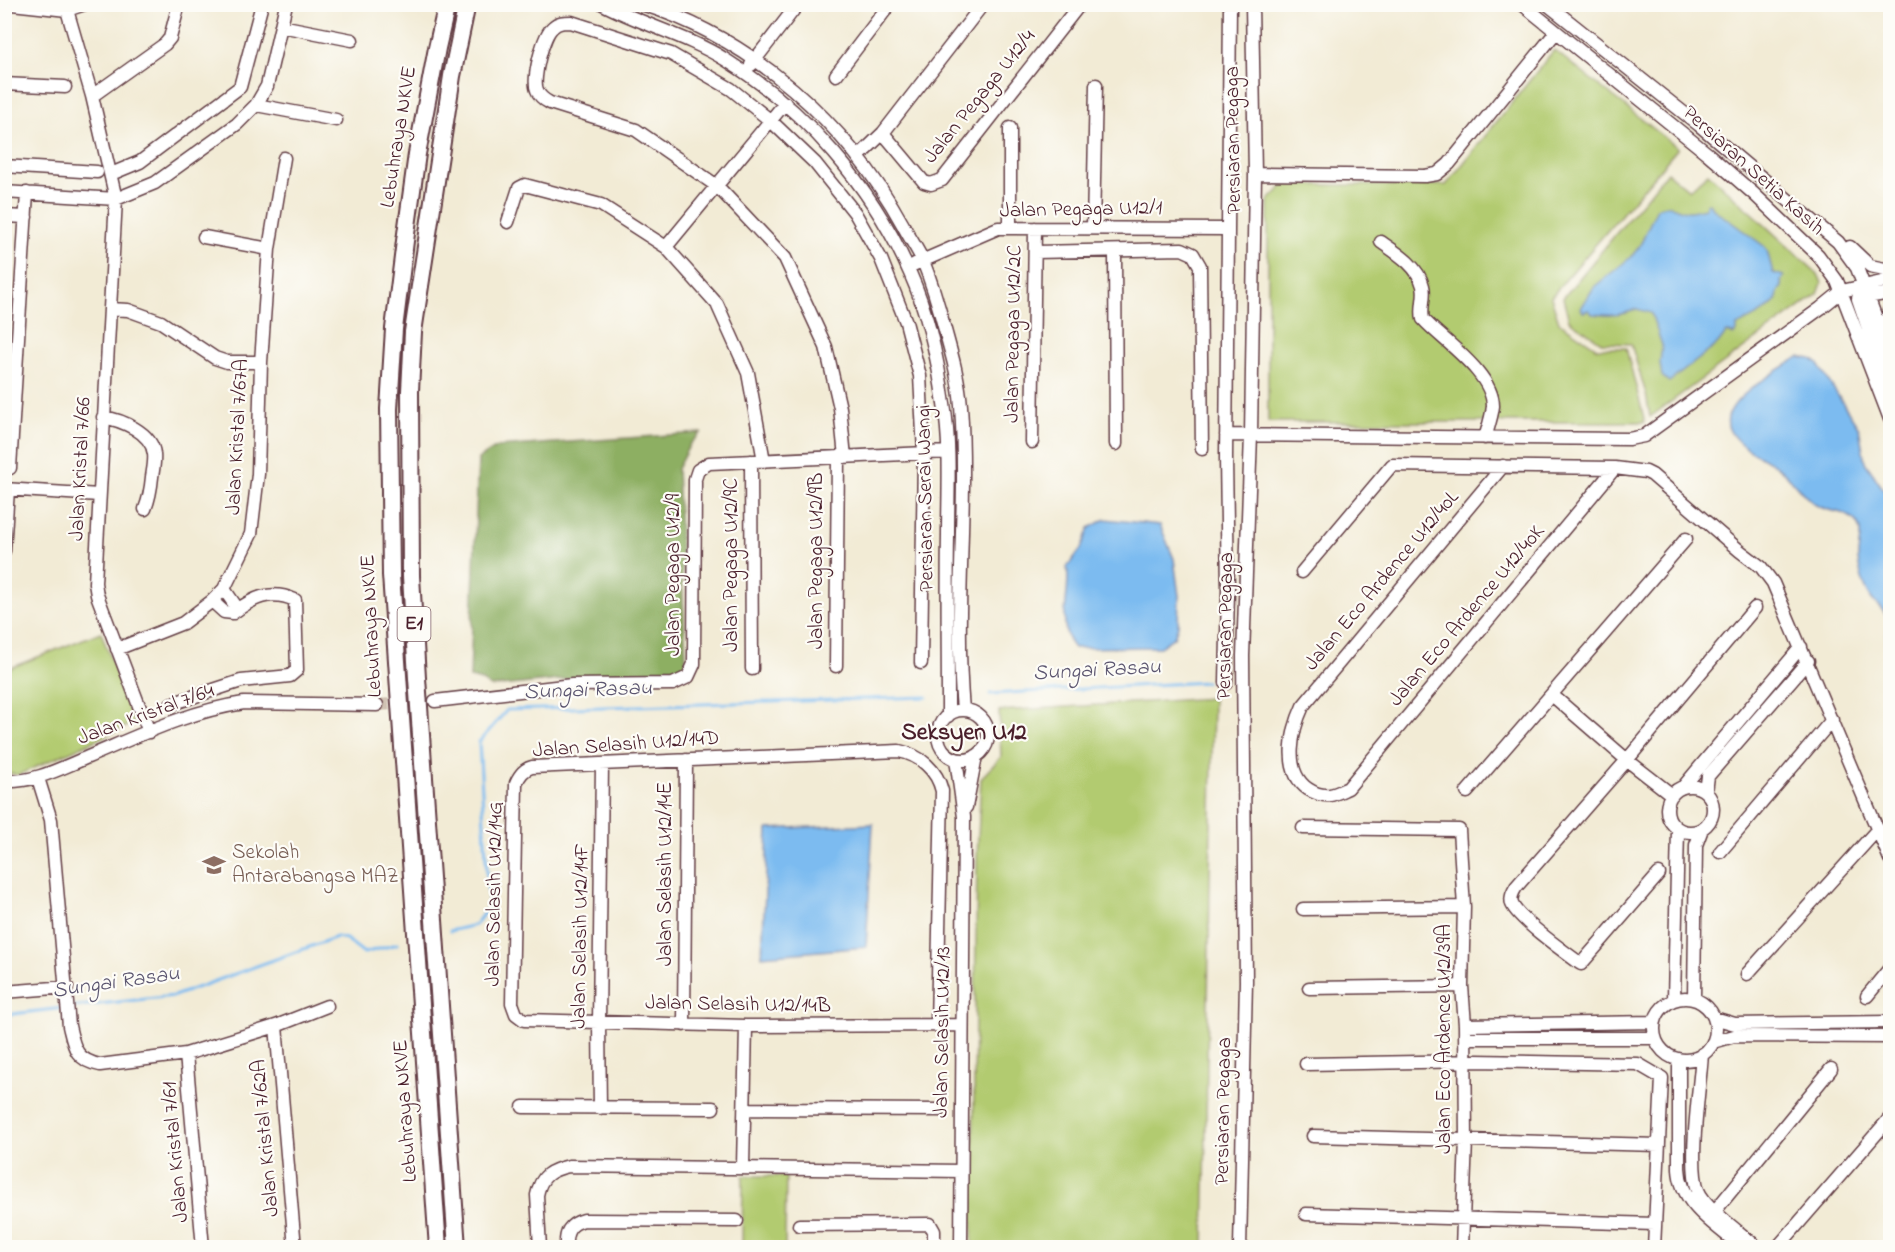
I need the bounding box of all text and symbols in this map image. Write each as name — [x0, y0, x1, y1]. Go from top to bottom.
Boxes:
street label: Jalan Pegaga U12/4 — [917, 23, 1045, 172]
street label: Lebuhraya NKVE — [373, 64, 427, 210]
street label: Persiaran Pegaga — [1218, 66, 1252, 214]
street label: Persiaran Setia Kasih — [1675, 99, 1831, 243]
street label: Jalan Pegaga U12/1 — [999, 194, 1163, 228]
street label: Jalan Pegaga U12/2C — [997, 245, 1033, 423]
street label: Jalan Kristal 7/67A — [219, 358, 257, 516]
street label: Jalan Kristal 7/66 — [62, 396, 100, 542]
street label: Persiaran Serai Wangi — [909, 404, 945, 592]
street label: Jalan Pegaga U12/9B — [802, 473, 834, 649]
street label: Jalan Pegaga U12/9C — [717, 478, 749, 652]
street label: Jalan Eco Ardence U12/40L — [1297, 484, 1467, 678]
street label: Jalan Pegaga U12/9 — [659, 493, 691, 656]
street label: Jalan Eco Ardence U12/40K — [1382, 518, 1553, 714]
street label: Persiaran Pegaga — [1210, 552, 1244, 700]
street label: Lebuhraya NKVE — [353, 554, 393, 698]
road number: E1 — [398, 607, 430, 641]
water label: Sungai Rasau — [1032, 652, 1162, 690]
water label: Sungai Rasau — [523, 673, 653, 709]
street label: Jalan Kristal 7/64 — [73, 676, 219, 754]
district label: Seksyen U12 — [901, 716, 1027, 752]
street label: Jalan Selasih U12/14D — [532, 724, 720, 766]
street label: Jalan Selasih U12/14E — [651, 782, 681, 966]
street label: Jalan Selasih U12/14G — [478, 801, 512, 987]
place label: Sekolah Antarabangsa MAZ — [232, 838, 399, 894]
street label: Jalan Selasih U12/14F — [564, 843, 598, 1029]
school or university icon: Sekolah Antarabangsa MAZ — [201, 852, 227, 878]
street label: Jalan Eco Ardence U12/39A — [1430, 924, 1460, 1154]
street label: Jalan Selasih U12/13 — [927, 946, 959, 1118]
water label: Sungai Rasau — [50, 958, 182, 1008]
street label: Jalan Selasih U12/14B — [645, 988, 831, 1022]
street label: Persiaran Pegaga — [1208, 1037, 1242, 1185]
street label: Lebuhraya NKVE — [386, 1038, 428, 1184]
street label: Jalan Kristal 7/62A — [244, 1058, 288, 1218]
street label: Jalan Kristal 7/61 — [155, 1080, 197, 1224]

